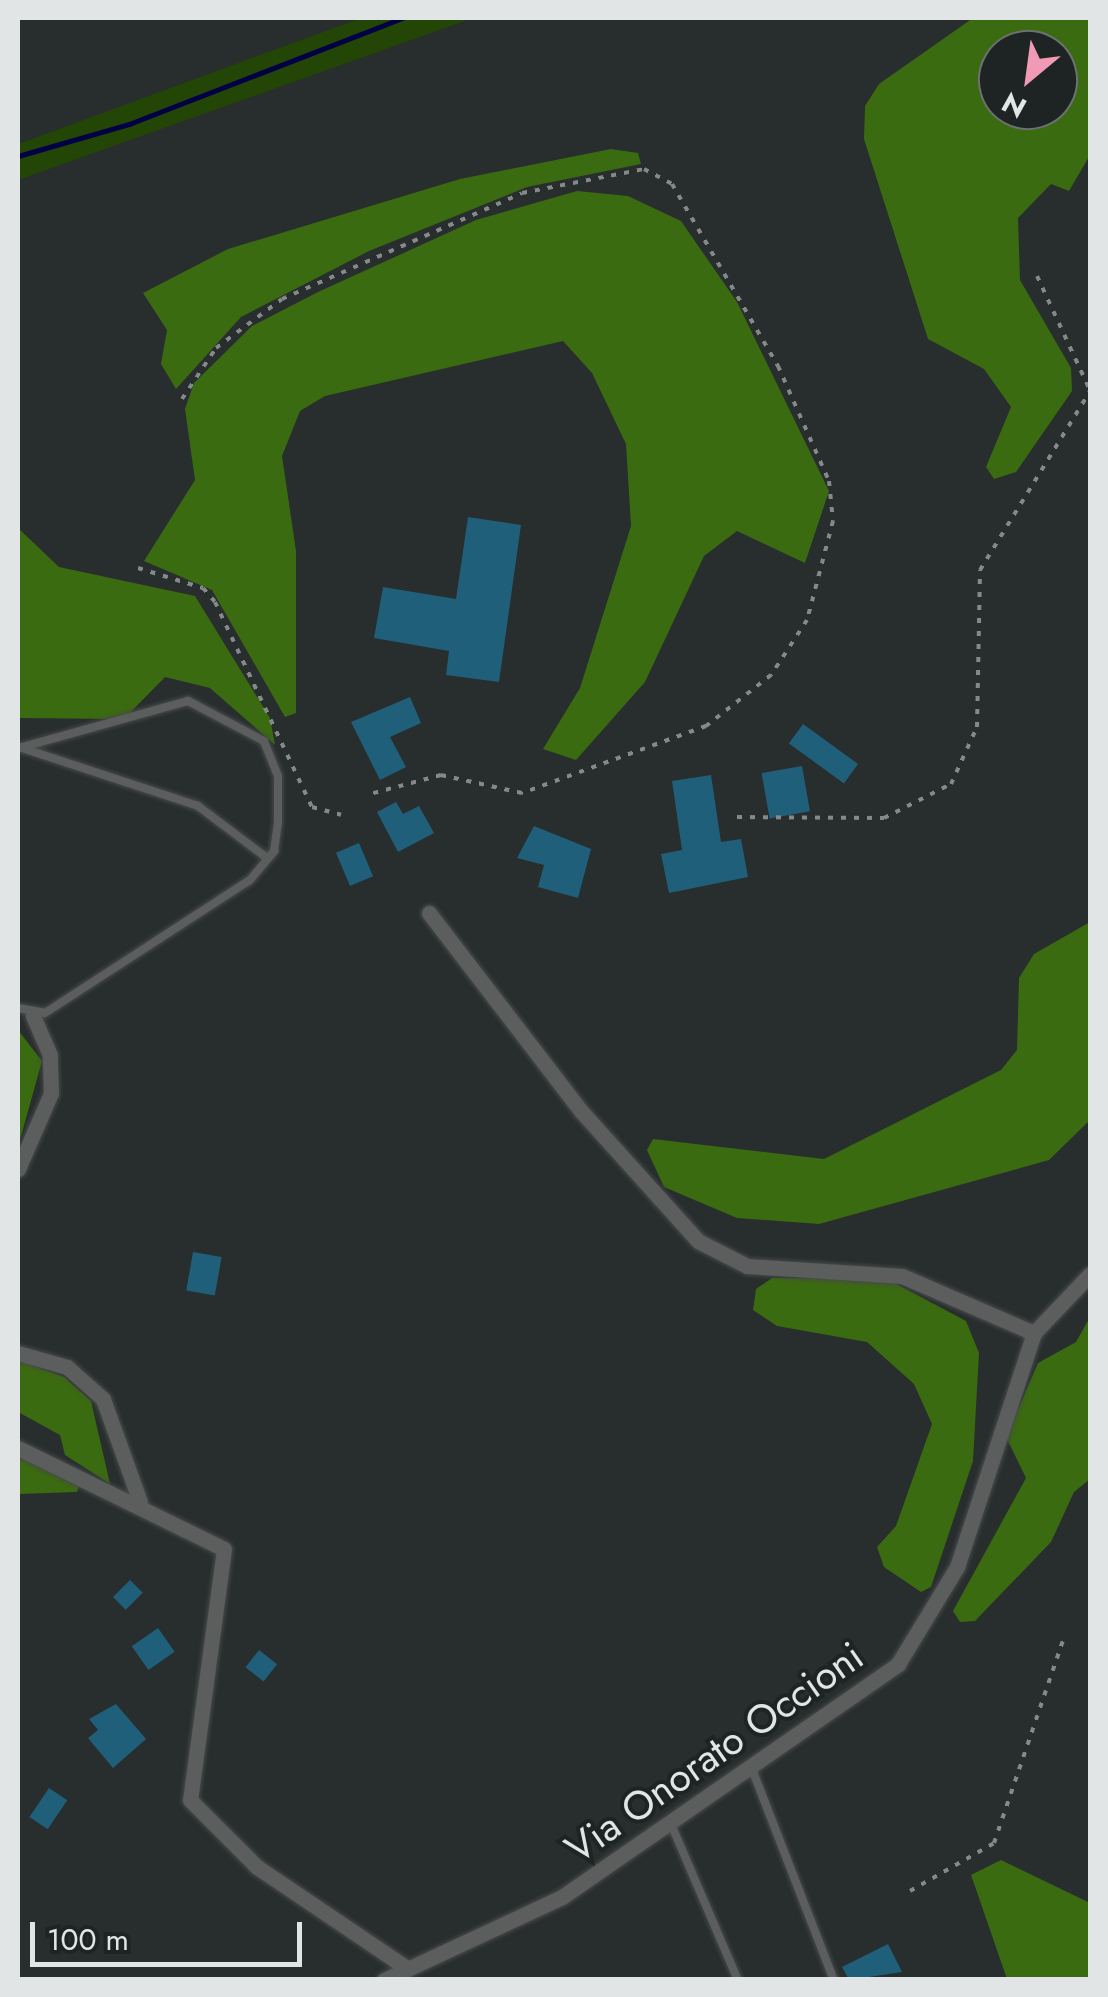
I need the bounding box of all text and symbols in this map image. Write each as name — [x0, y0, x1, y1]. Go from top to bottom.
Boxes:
north arrow — [978, 30, 1078, 130]
text: N — [995, 82, 1034, 128]
street label: Via Onorato Occioni — [556, 1631, 872, 1873]
scale bar — [35, 1902, 308, 1964]
text: 100 m — [47, 1918, 129, 1961]

